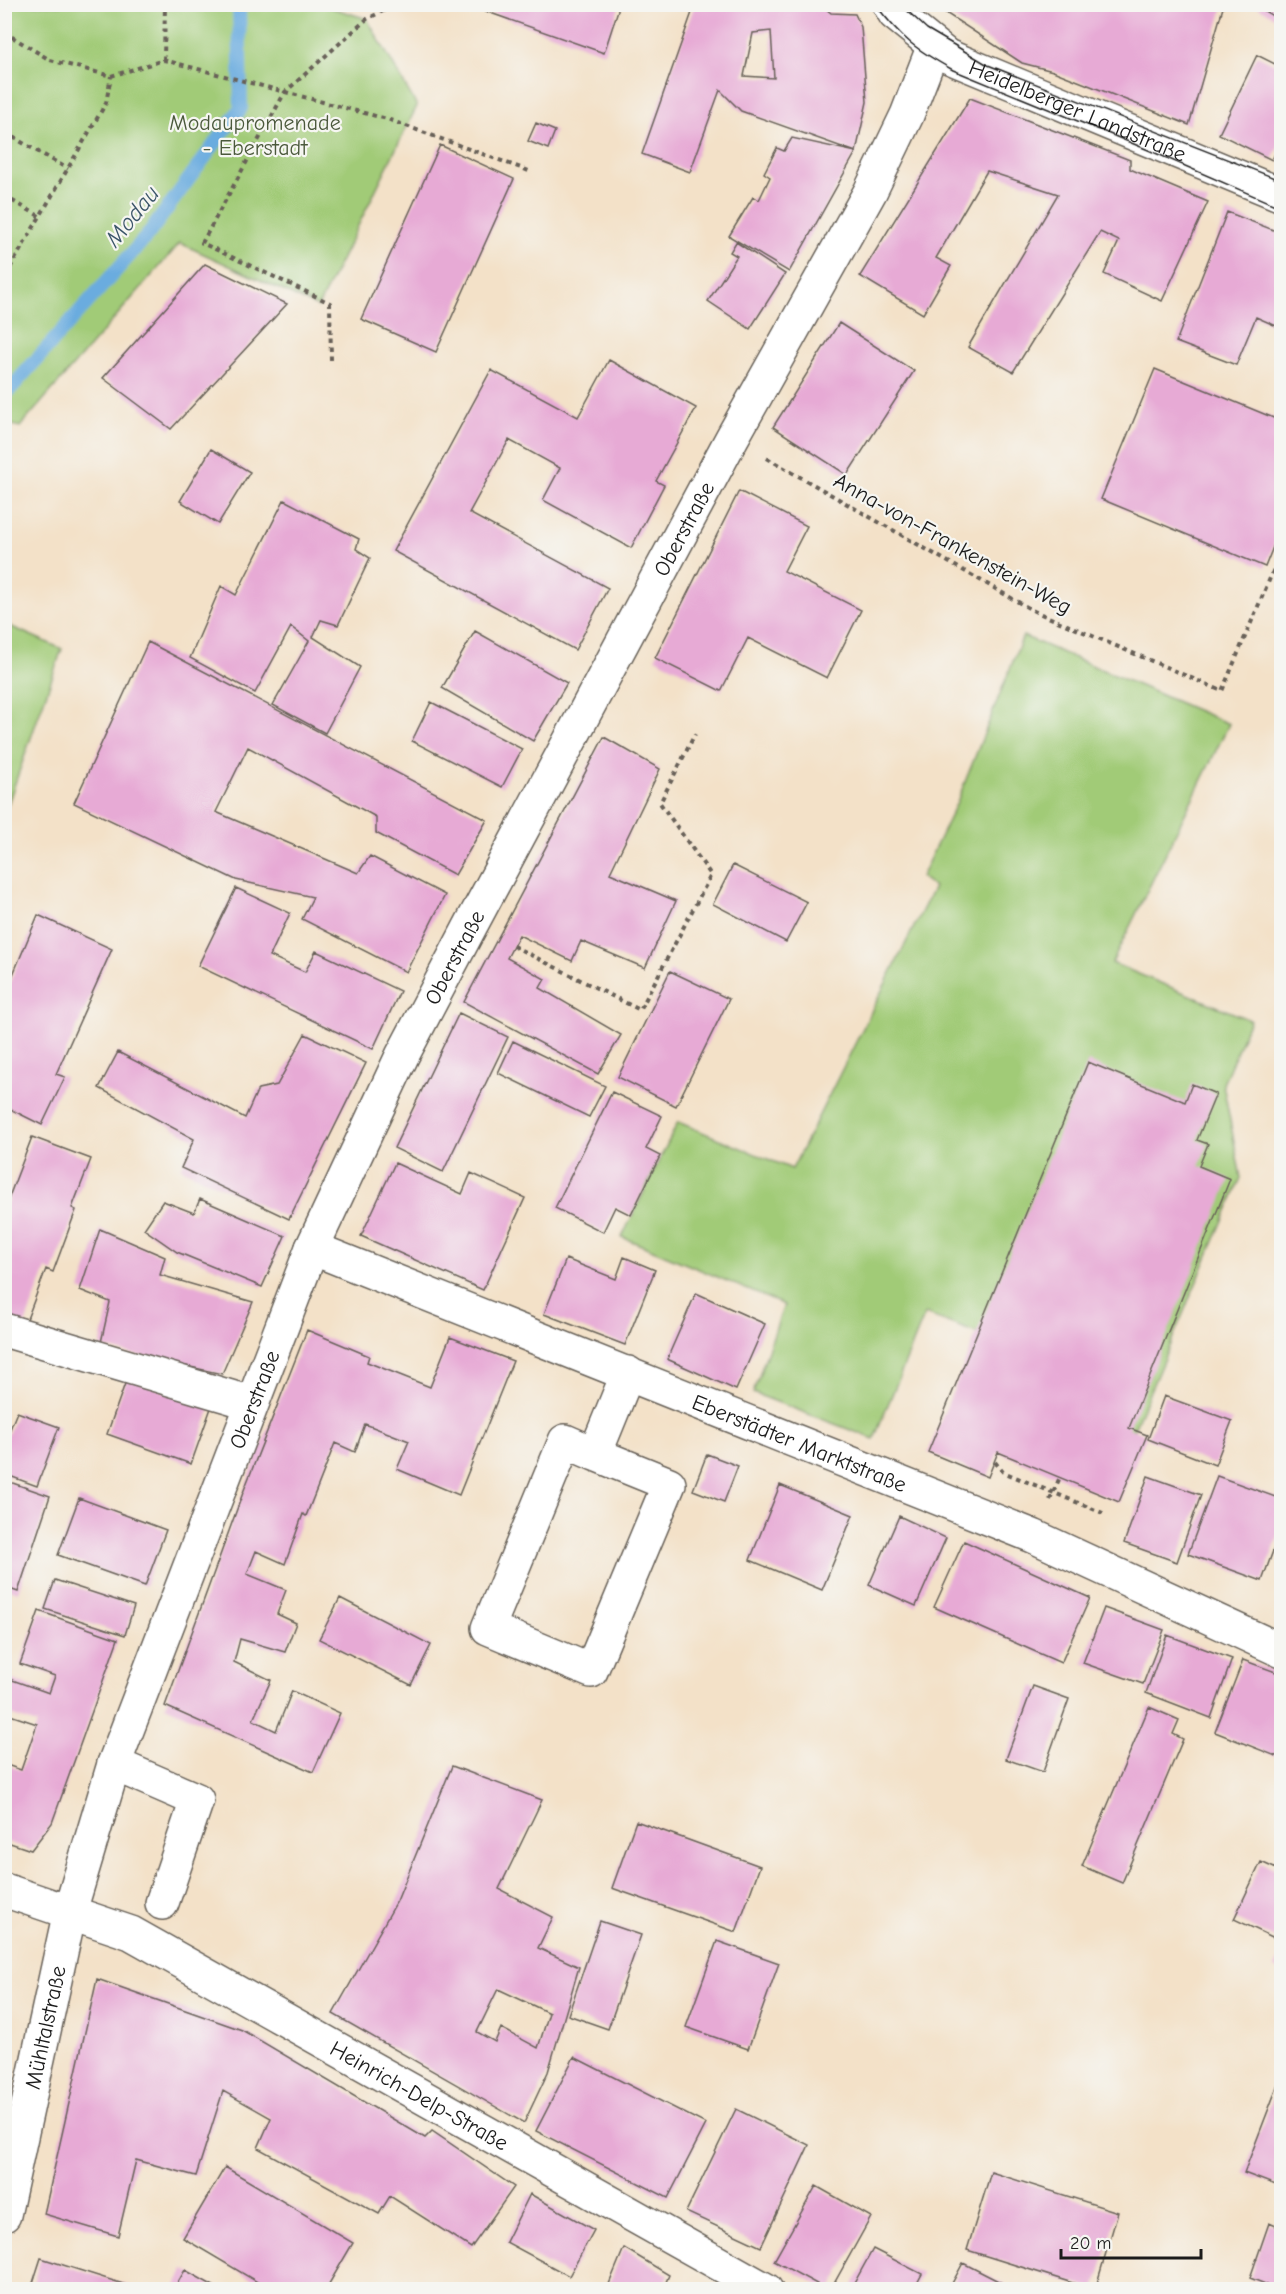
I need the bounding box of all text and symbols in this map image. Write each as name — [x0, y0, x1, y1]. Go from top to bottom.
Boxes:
street label: Heidelberger Landstraße — [965, 55, 1190, 168]
park label: Modaupromenade - Eberstadt — [169, 110, 341, 161]
water label: Modau — [98, 180, 165, 253]
street label: Anna-von-Frankenstein-Weg — [829, 468, 1076, 620]
street label: Oberstraße — [648, 477, 720, 581]
street label: Oberstraße — [419, 906, 491, 1009]
street label: Oberstraße — [224, 1347, 285, 1453]
street label: Eberstädter Marktstraße — [688, 1389, 910, 1498]
street label: Mühltalstraße — [20, 1963, 72, 2092]
street label: Heinrich-Delp-Straße — [325, 2036, 513, 2156]
scale bar — [1061, 2222, 1200, 2260]
text: 20 m — [1070, 2233, 1111, 2254]

